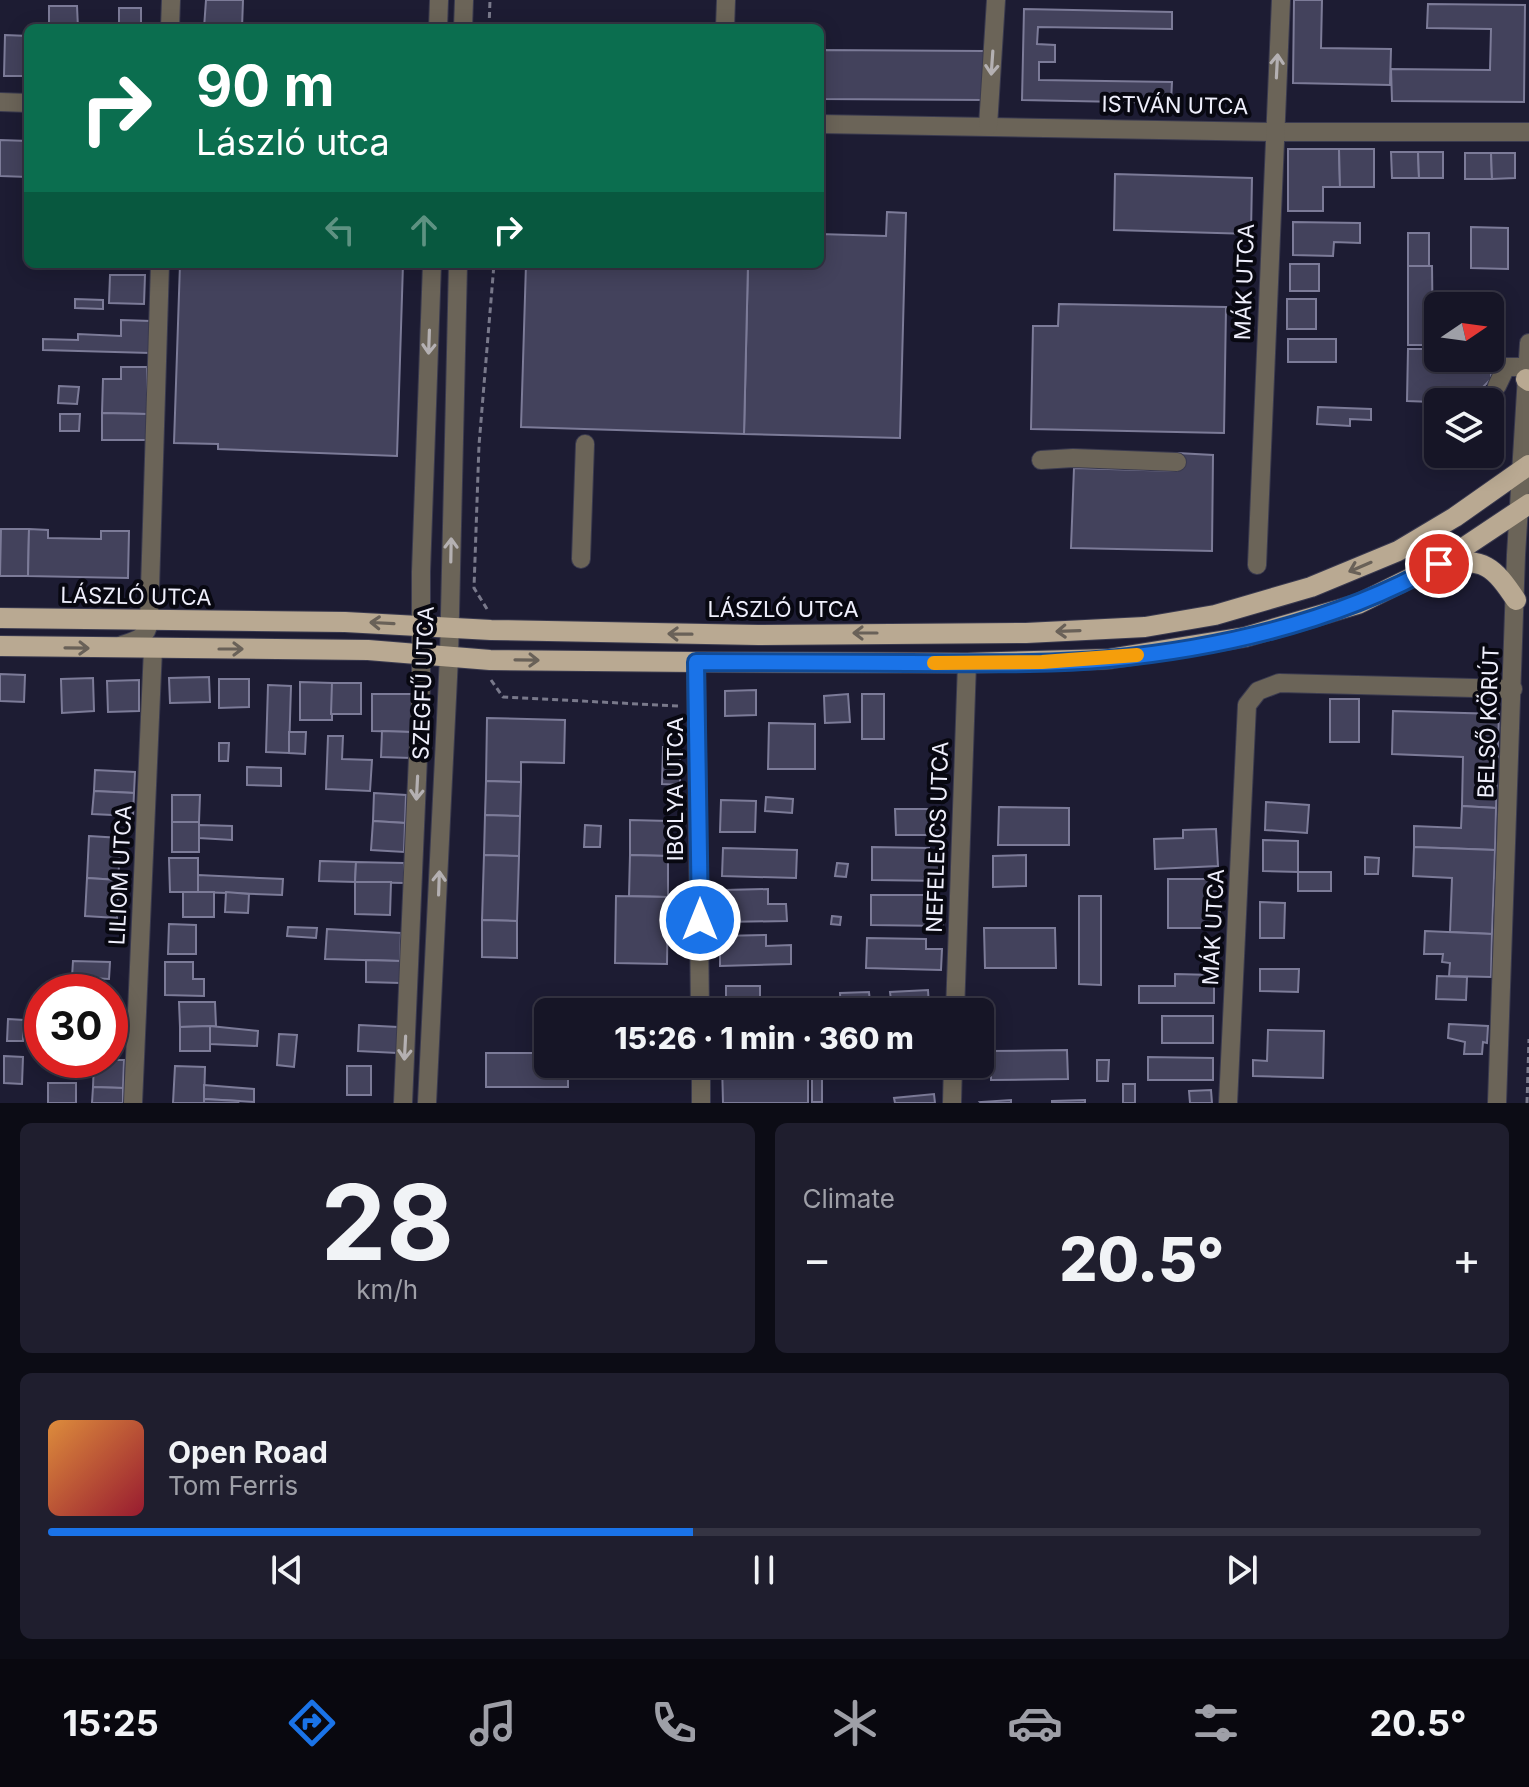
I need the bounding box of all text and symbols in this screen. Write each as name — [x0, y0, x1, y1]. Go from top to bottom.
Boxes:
one-way arrow — [984, 49, 999, 76]
text: 90 m — [196, 52, 335, 120]
one-way arrow — [1270, 53, 1285, 80]
icon: right — [64, 56, 168, 160]
street label: ISTVÁN UTCA — [1101, 91, 1249, 119]
text: László utca — [196, 120, 390, 164]
icon: left — [318, 208, 362, 252]
icon: ahead — [402, 208, 446, 252]
icon: right — [486, 208, 530, 252]
street label: MÁK UTCA — [1229, 223, 1259, 341]
north arrow — [1424, 292, 1504, 372]
map controls — [1424, 292, 1504, 468]
one-way arrow — [422, 328, 437, 355]
button: layers — [1424, 388, 1504, 468]
pin — [1405, 530, 1473, 598]
one-way arrow — [443, 537, 459, 564]
icon: arrive — [1417, 542, 1461, 586]
one-way arrow — [1348, 560, 1373, 575]
street label: LÁSZLÓ UTCA — [60, 582, 212, 610]
street label: LÁSZLÓ UTCA — [707, 596, 859, 622]
street label: SZEGFŰ UTCA — [407, 606, 439, 760]
one-way arrow — [369, 615, 396, 630]
one-way arrow — [1055, 624, 1082, 639]
one-way arrow — [852, 625, 879, 641]
one-way arrow — [667, 626, 694, 641]
one-way arrow — [63, 640, 90, 655]
one-way arrow — [217, 641, 244, 657]
street label: BELSŐ KÖRÚT — [1472, 645, 1504, 799]
one-way arrow — [513, 652, 540, 668]
street label: IBOLYA UTCA — [662, 717, 688, 861]
street label: NEFELEJCS UTCA — [921, 741, 953, 933]
one-way arrow — [409, 774, 424, 801]
street label: LILIOM UTCA — [103, 804, 137, 946]
street label: MÁK UTCA — [1197, 868, 1229, 986]
one-way arrow — [431, 870, 446, 897]
position arrow — [658, 878, 742, 962]
speed limit sign: 30 — [24, 974, 128, 1078]
text: 15:26 · 1 min · 360 m — [614, 1020, 914, 1056]
one-way arrow — [398, 1034, 413, 1061]
text: 28 — [321, 1159, 454, 1285]
text: Climate — [803, 1183, 895, 1214]
text: 20.5° — [1059, 1223, 1224, 1295]
text: − — [803, 1232, 832, 1286]
text: + — [1452, 1232, 1481, 1286]
text: km/h — [356, 1274, 418, 1305]
text: Open Road — [168, 1434, 328, 1470]
text: Tom Ferris — [168, 1470, 298, 1501]
icon: previous — [265, 1548, 309, 1592]
icon: pause — [742, 1548, 786, 1592]
icon: next — [1220, 1548, 1264, 1592]
icon: directions — [284, 1695, 340, 1751]
icon: music — [465, 1695, 521, 1751]
icon: phone — [646, 1695, 702, 1751]
icon: climate — [827, 1695, 883, 1751]
icon: car — [1007, 1695, 1063, 1751]
icon: filters — [1188, 1695, 1244, 1751]
text: 15:25 — [62, 1701, 159, 1745]
text: 20.5° — [1369, 1701, 1466, 1745]

